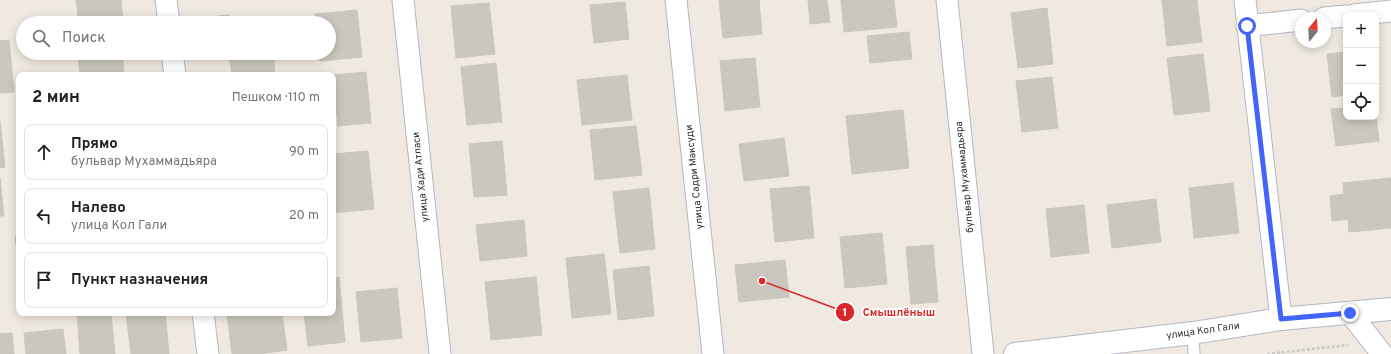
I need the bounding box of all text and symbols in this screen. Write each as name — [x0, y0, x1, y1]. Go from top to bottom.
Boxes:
north arrow — [1295, 12, 1331, 48]
map controls — [1343, 12, 1379, 120]
button: + — [1343, 12, 1379, 48]
search box — [16, 16, 336, 60]
route start — [1238, 17, 1256, 35]
icon: search — [30, 27, 52, 49]
text: Поиск — [62, 29, 106, 48]
button: − — [1343, 48, 1379, 84]
button: locate — [1343, 84, 1379, 120]
text: 2 мин — [32, 87, 80, 109]
text: Пешком · 110 m — [232, 90, 320, 106]
street label: бульвар Мухаммадьяра — [953, 120, 977, 234]
street label: улица Садри Максуди — [683, 124, 707, 230]
street label: улица Хади Атласи — [410, 131, 432, 223]
text: Прямо — [71, 135, 118, 154]
icon: ahead — [33, 141, 55, 163]
text: 90 m — [289, 144, 319, 160]
text: бульвар Мухаммадьяра — [71, 154, 217, 170]
text: Налево — [71, 199, 126, 218]
icon: left — [33, 205, 55, 227]
text: 20 m — [289, 208, 319, 224]
text: улица Кол Гали — [71, 218, 167, 234]
icon: arrive — [33, 269, 55, 291]
text: Пункт назначения — [71, 271, 208, 290]
callout: Смышлёныш — [835, 301, 943, 324]
route end — [1341, 304, 1359, 322]
text: 1 — [843, 305, 847, 321]
text: Смышлёныш — [863, 306, 935, 320]
street label: улица Кол Гали — [1165, 319, 1241, 343]

